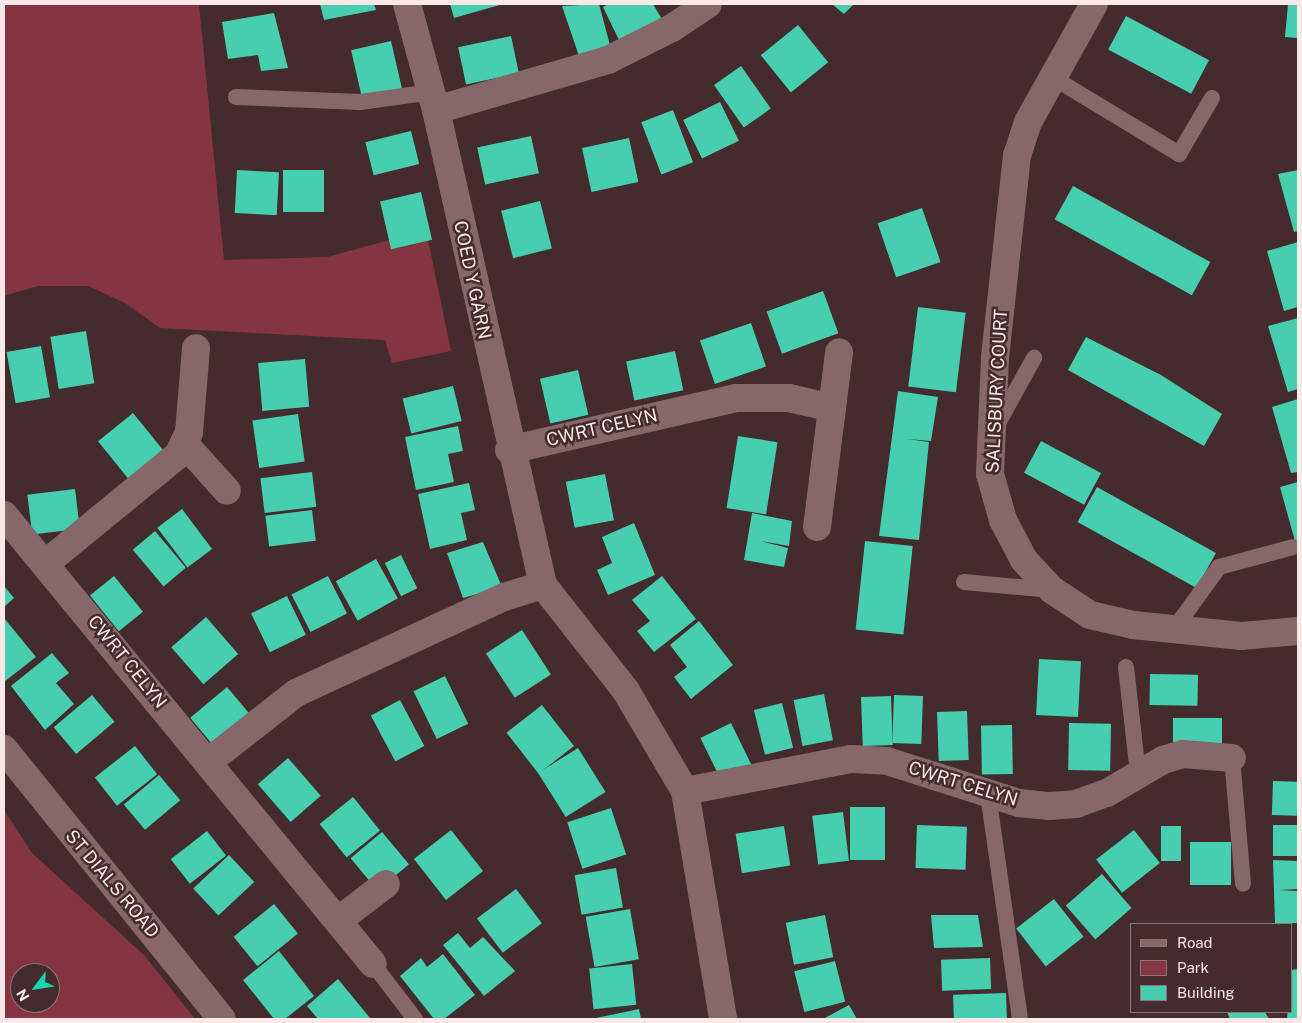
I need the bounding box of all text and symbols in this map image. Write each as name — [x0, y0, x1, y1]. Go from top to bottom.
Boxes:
street label: COED Y GARN — [449, 219, 495, 341]
street label: SALISBURY COURT — [982, 308, 1012, 474]
street label: CWRT CELYN — [544, 405, 660, 451]
street label: CWRT CELYN — [83, 611, 171, 713]
street label: CWRT CELYN — [906, 757, 1020, 811]
street label: ST DIALS ROAD — [61, 826, 163, 942]
legend — [1130, 923, 1292, 1013]
text: Road — [1177, 934, 1213, 951]
text: Park — [1177, 959, 1209, 976]
north arrow — [10, 963, 60, 1013]
text: Building — [1177, 984, 1235, 1001]
text: N — [13, 986, 33, 1004]

